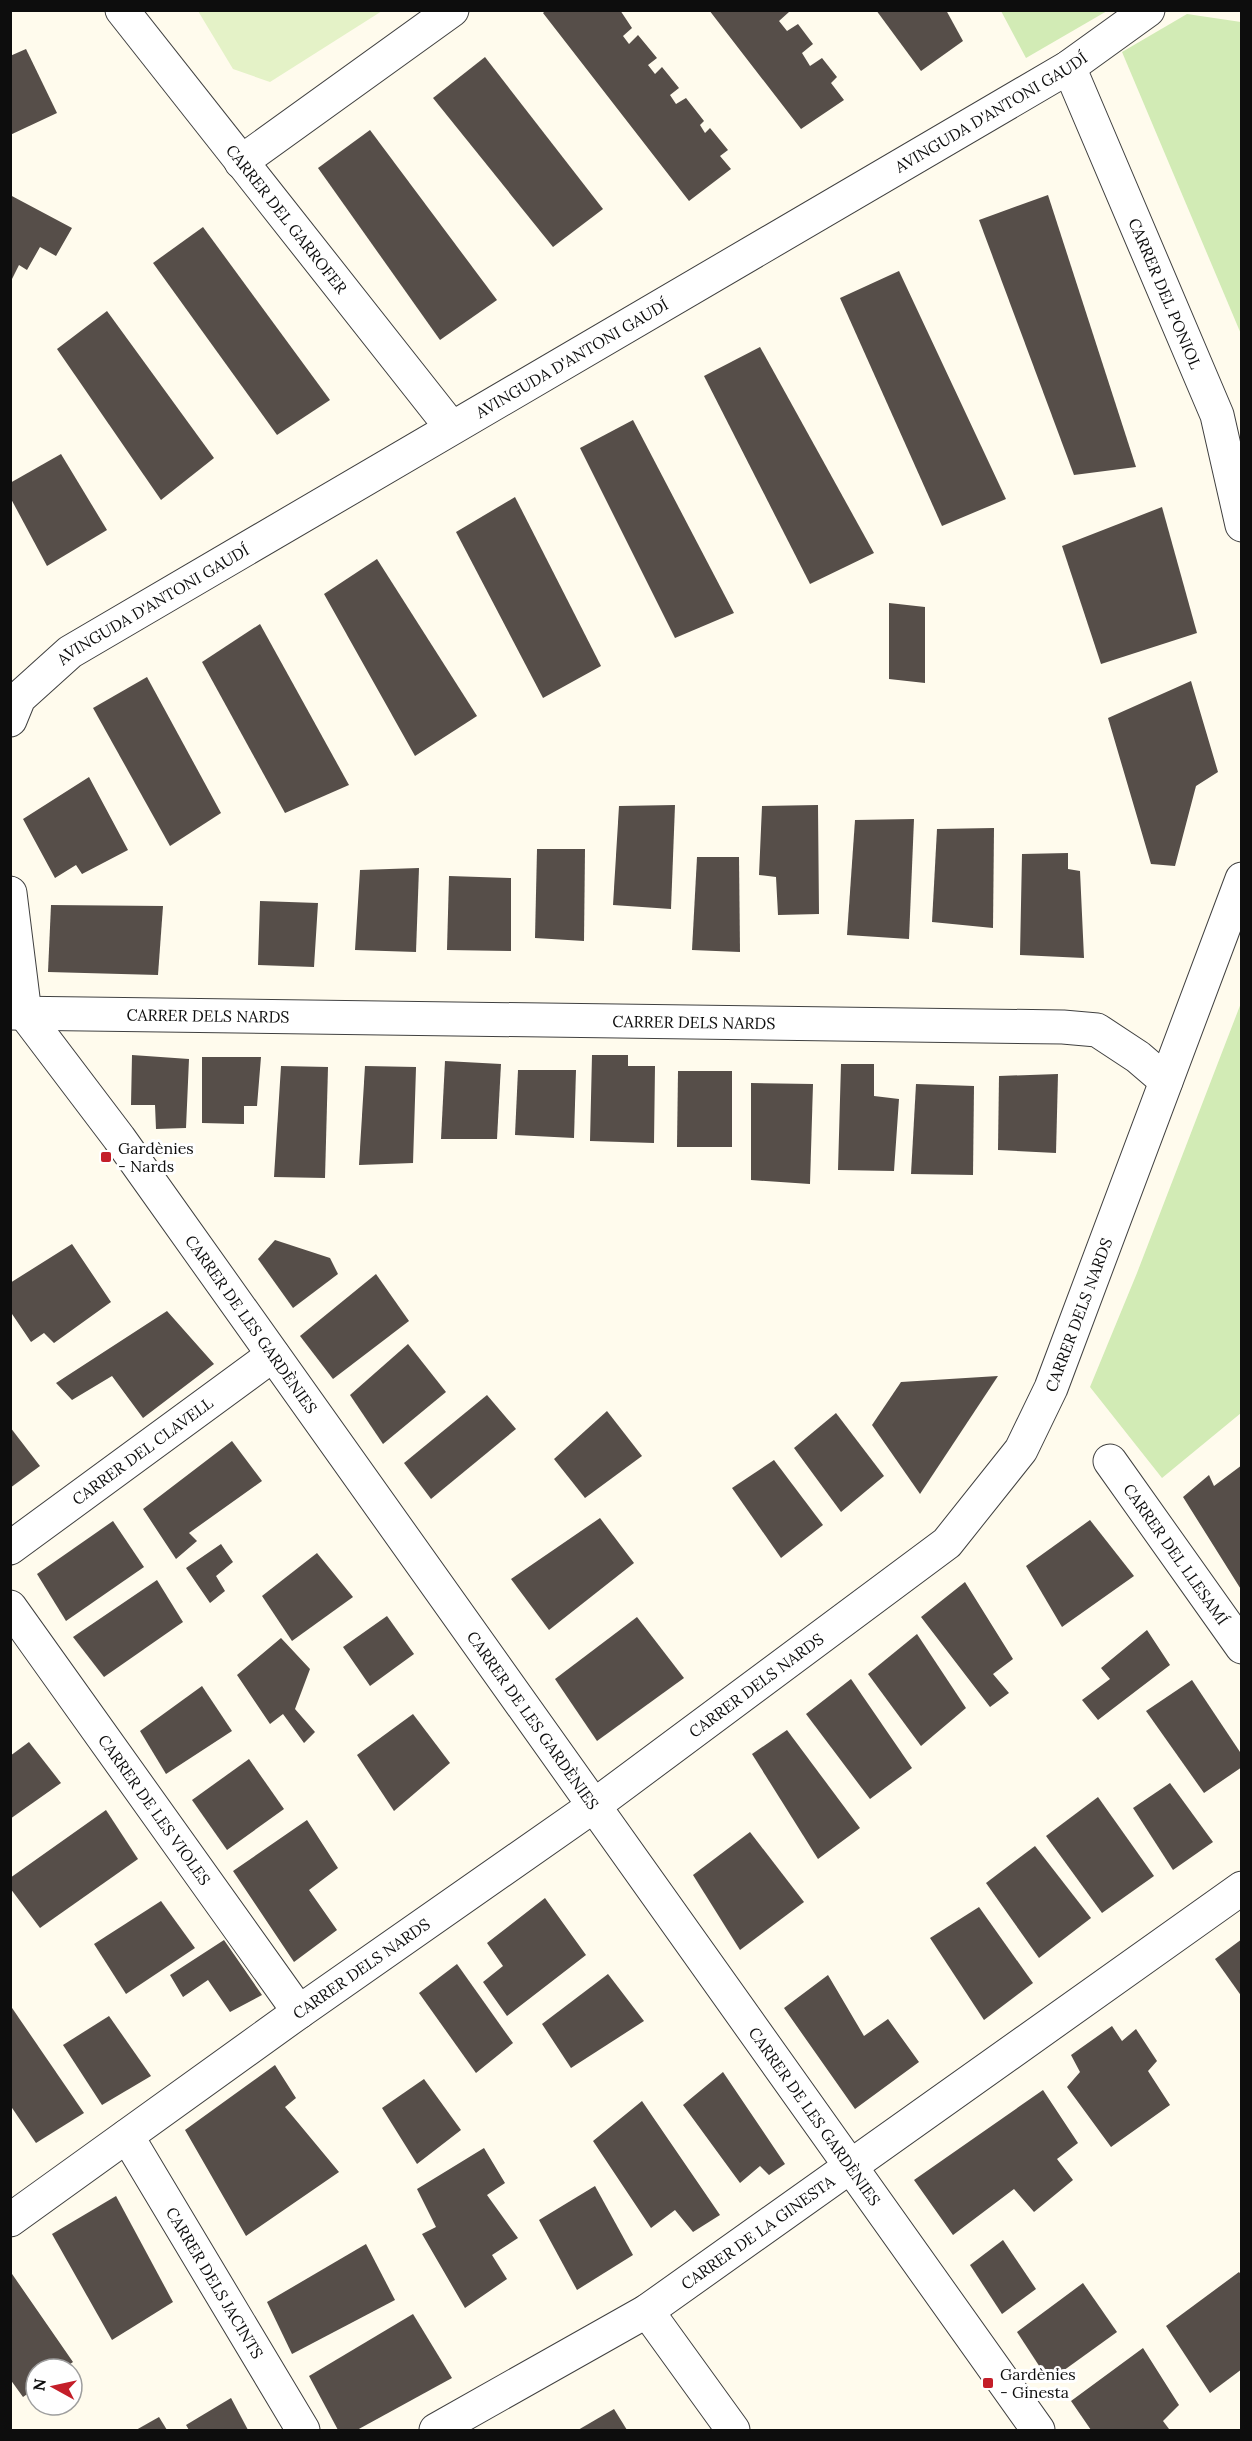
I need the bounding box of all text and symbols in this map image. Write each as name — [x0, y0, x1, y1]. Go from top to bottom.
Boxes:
street label: AVINGUDA D'ANTONI GAUDÍ — [890, 47, 1091, 177]
street label: CARRER DEL GARROFER — [222, 140, 352, 298]
street label: CARRER DEL PONIOL — [1124, 215, 1206, 372]
street label: AVINGUDA D'ANTONI GAUDÍ — [471, 294, 672, 423]
street label: AVINGUDA D'ANTONI GAUDÍ — [52, 539, 253, 670]
street label: CARRER DELS NARDS — [126, 1005, 290, 1027]
street label: CARRER DELS NARDS — [612, 1011, 776, 1033]
place label: Gardènies - Nards — [118, 1138, 194, 1176]
marker: Gardènies - Nards — [99, 1150, 113, 1164]
street label: CARRER DE LES GARDÈNIES — [181, 1231, 322, 1417]
street label: CARRER DELS NARDS — [1040, 1235, 1116, 1395]
street label: CARRER DEL CLAVELL — [68, 1393, 217, 1509]
street label: CARRER DEL LLESAMÍ — [1119, 1480, 1233, 1629]
street label: CARRER DE LES GARDÈNIES — [463, 1627, 603, 1813]
street label: CARRER DELS NARDS — [685, 1628, 827, 1742]
street label: CARRER DE LES VIOLES — [94, 1730, 215, 1889]
street label: CARRER DELS NARDS — [289, 1914, 434, 2023]
street label: CARRER DE LES GARDÈNIES — [744, 2023, 885, 2209]
street label: CARRER DE LA GINESTA — [677, 2170, 839, 2294]
street label: CARRER DELS JACINTS — [162, 2203, 268, 2362]
north arrow — [24, 2357, 84, 2417]
place label: Gardènies - Ginesta — [1000, 2364, 1076, 2402]
marker: Gardènies - Ginesta — [981, 2376, 995, 2390]
text: N — [28, 2377, 50, 2392]

